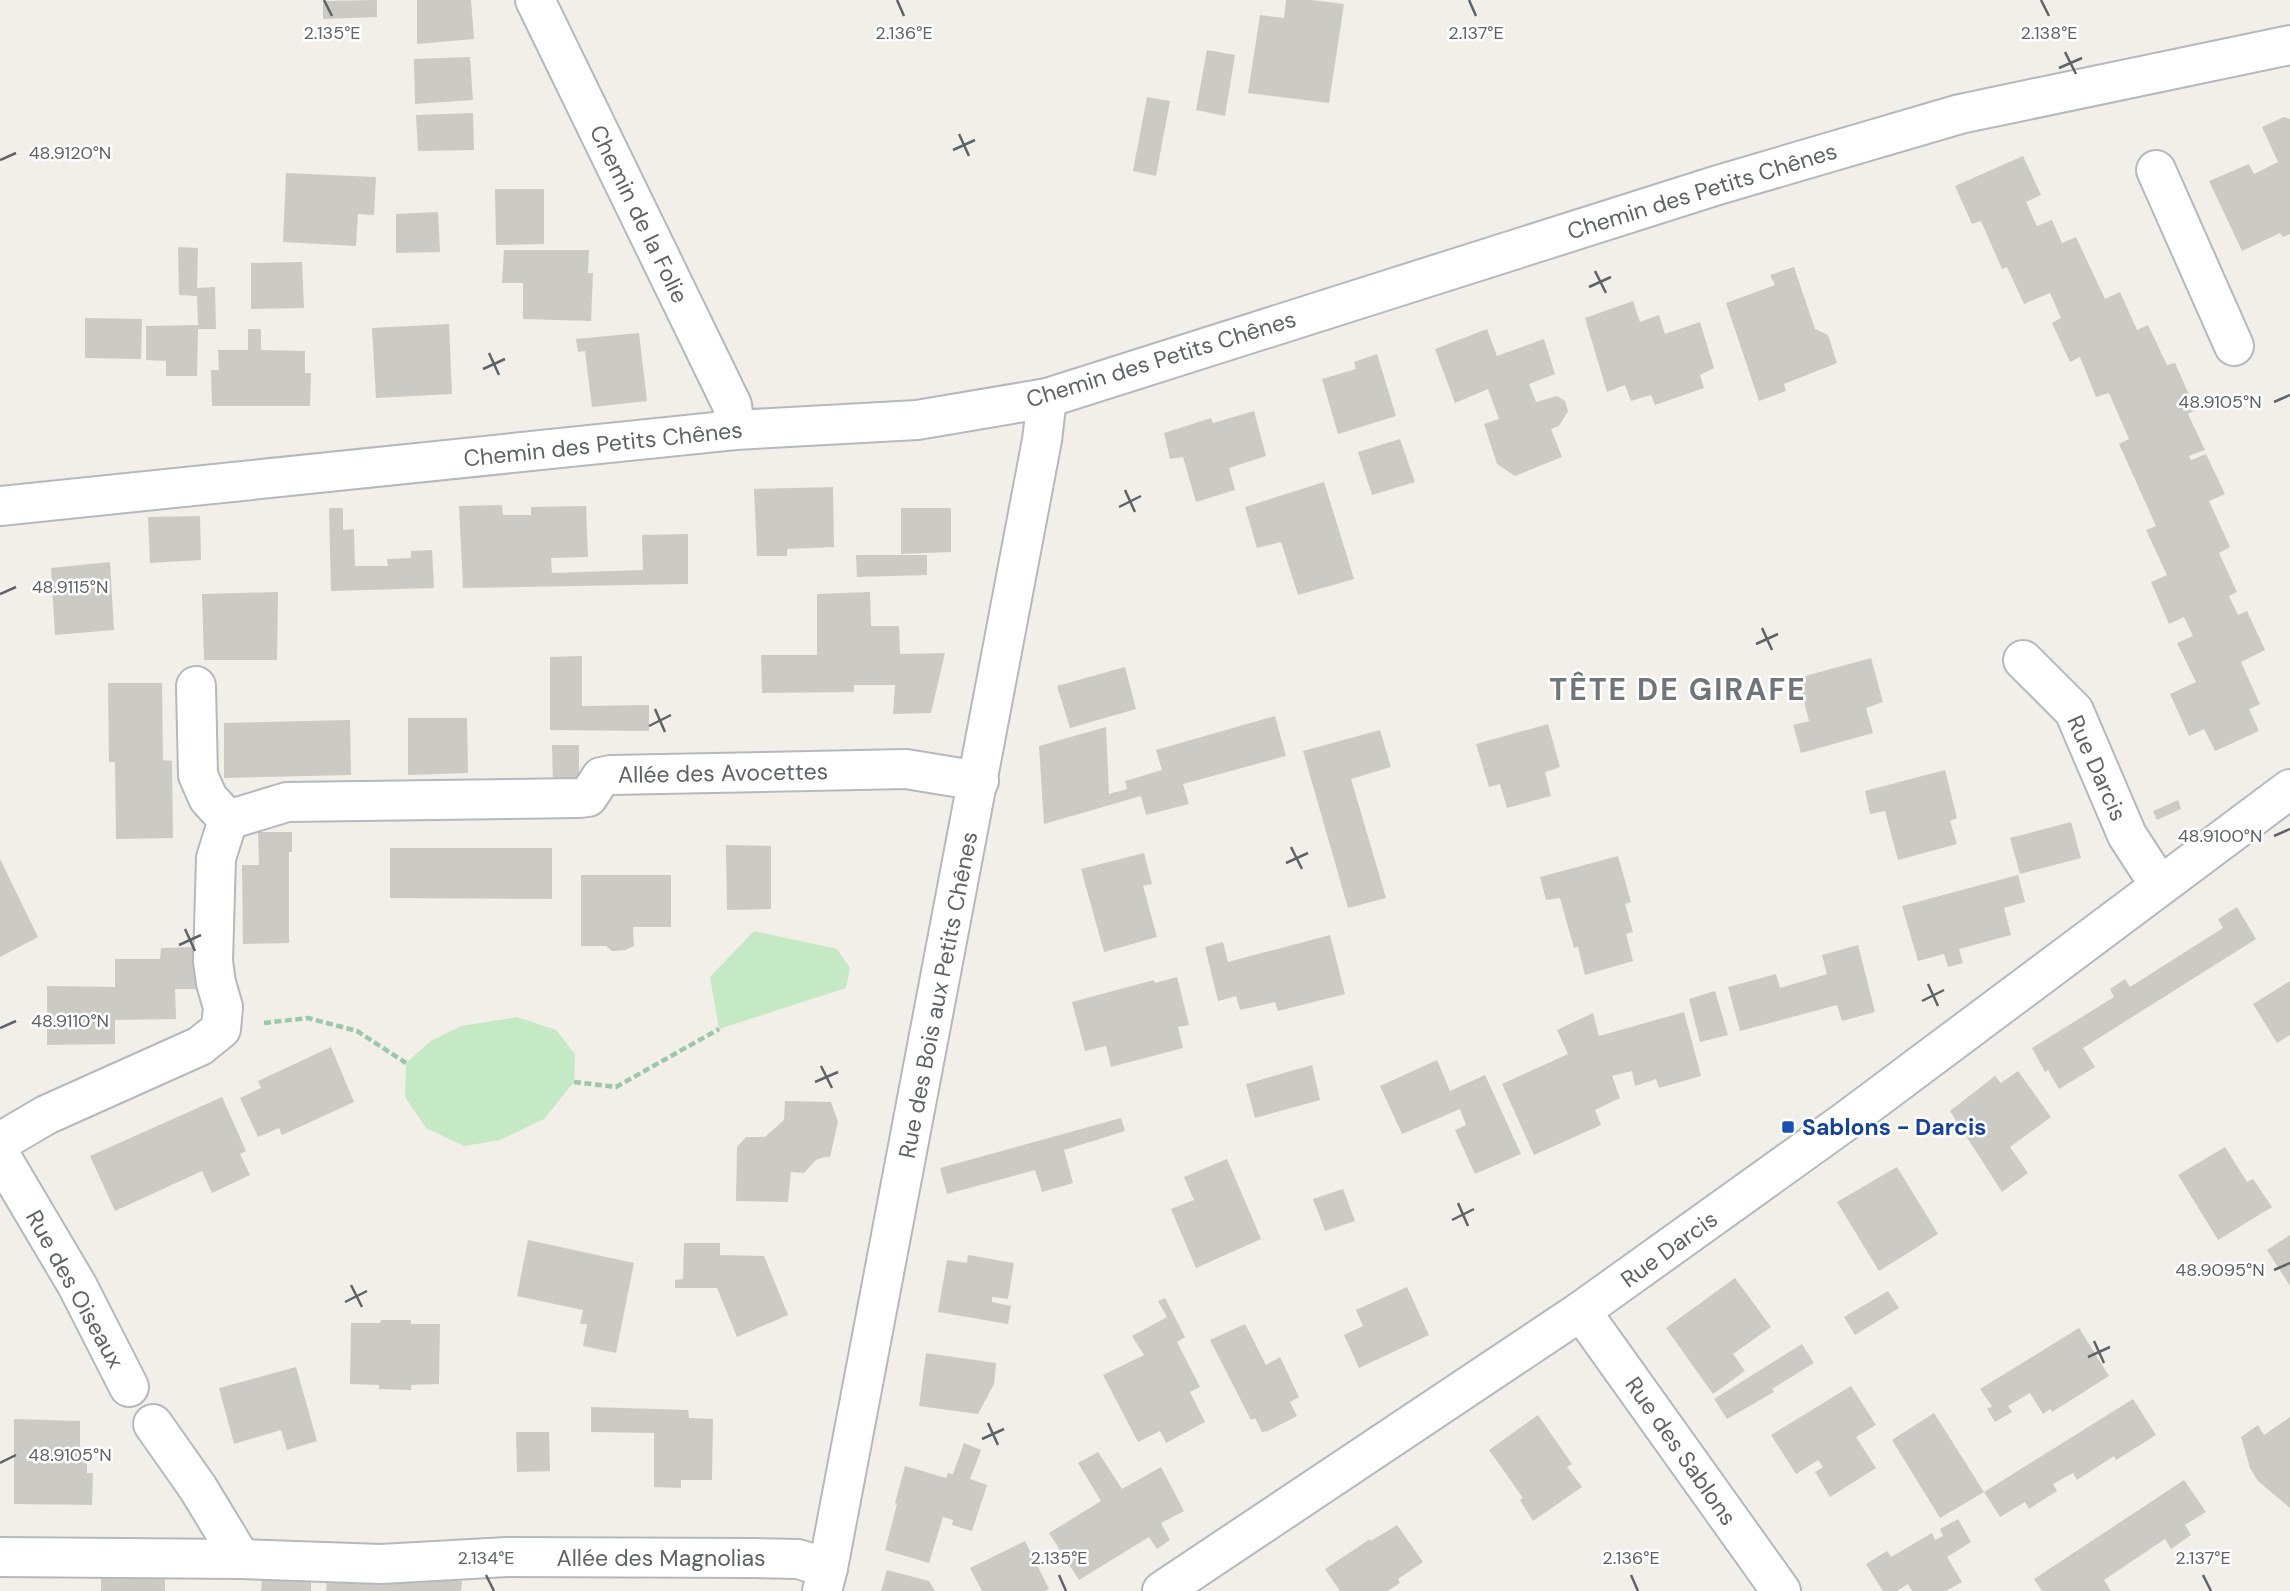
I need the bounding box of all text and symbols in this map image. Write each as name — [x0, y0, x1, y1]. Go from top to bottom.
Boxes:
text: 2.135°E — [303, 21, 361, 45]
text: 2.136°E — [875, 21, 933, 45]
text: 2.137°E — [1448, 21, 1504, 45]
text: 2.138°E — [2020, 21, 2078, 45]
street label: Chemin de la Folie — [583, 120, 695, 308]
street label: Chemin des Petits Chênes — [1564, 136, 1840, 246]
text: 48.9120°N — [29, 141, 111, 165]
street label: Chemin des Petits Chênes — [1023, 304, 1299, 414]
text: 48.9105°N — [2178, 390, 2262, 414]
street label: Chemin des Petits Chênes — [462, 414, 744, 474]
text: 48.9115°N — [32, 575, 108, 599]
district label: TÊTE DE GIRAFE — [1549, 670, 1807, 709]
street label: Rue Darcis — [2060, 710, 2134, 826]
street label: Allée des Avocettes — [618, 756, 828, 790]
text: 48.9100°N — [2178, 824, 2262, 848]
street label: Rue des Bois aux Petits Chênes — [892, 829, 984, 1161]
text: 48.9110°N — [31, 1009, 109, 1033]
place label: Sablons - Darcis — [1802, 1112, 1987, 1142]
marker: Sablons - Darcis — [1780, 1119, 1796, 1135]
street label: Rue Darcis — [1615, 1204, 1723, 1294]
street label: Rue des Oiseaux — [19, 1205, 131, 1373]
text: 48.9095°N — [2175, 1258, 2265, 1282]
street label: Rue des Sablons — [1619, 1371, 1743, 1531]
text: 48.9105°N — [28, 1443, 112, 1467]
street label: Allée des Magnolias — [556, 1543, 766, 1573]
text: 2.134°E — [457, 1546, 515, 1570]
text: 2.135°E — [1030, 1546, 1088, 1570]
text: 2.136°E — [1602, 1546, 1660, 1570]
text: 2.137°E — [2175, 1546, 2231, 1570]

